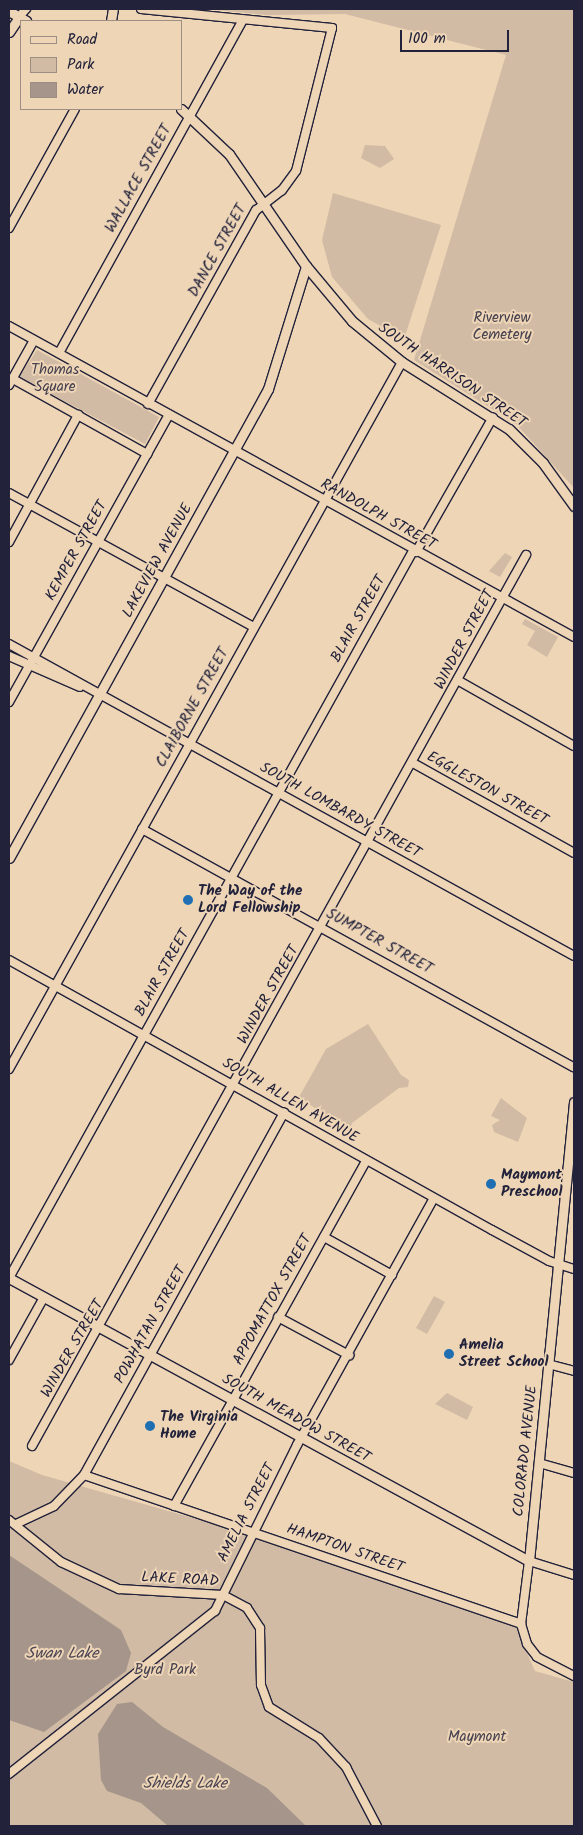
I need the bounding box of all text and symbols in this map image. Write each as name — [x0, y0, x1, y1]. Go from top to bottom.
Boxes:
legend — [20, 20, 182, 110]
scale bar — [403, 20, 512, 52]
text: 100 m — [408, 27, 446, 51]
text: Road — [67, 28, 97, 52]
text: Park — [67, 53, 94, 77]
text: Water — [67, 78, 103, 102]
street label: WALLACE STREET — [102, 122, 176, 236]
street label: DANCE STREET — [185, 202, 251, 300]
park label: Riverview Cemetery — [473, 309, 531, 344]
street label: SOUTH HARRISON STREET — [374, 320, 530, 432]
park label: Thomas Square — [31, 361, 79, 396]
street label: RANDOLPH STREET — [317, 476, 439, 554]
street label: KEMPER STREET — [42, 498, 112, 604]
street label: LAKEVIEW AVENUE — [119, 501, 197, 621]
street label: BLAIR STREET — [328, 572, 390, 666]
street label: WINDER STREET — [431, 587, 499, 693]
street label: CLAIBORNE STREET — [153, 645, 233, 771]
street label: EGGLESTON STREET — [423, 748, 551, 830]
street label: SOUTH LOMBARDY STREET — [256, 759, 424, 863]
place label: The Way of the Lord Fellowship — [198, 882, 302, 917]
marker: The Way of the Lord Fellowship — [182, 894, 194, 906]
street label: SUMPTER STREET — [323, 905, 435, 979]
street label: BLAIR STREET — [132, 926, 194, 1020]
street label: WINDER STREET — [234, 942, 304, 1048]
street label: SOUTH ALLEN AVENUE — [219, 1055, 361, 1147]
place label: Maymont Preschool — [501, 1166, 562, 1201]
marker: Maymont Preschool — [485, 1178, 497, 1190]
street label: APPOMATTOX STREET — [230, 1232, 316, 1368]
street label: POWHATAN STREET — [111, 1263, 191, 1387]
street label: WINDER STREET — [38, 1297, 108, 1401]
place label: Amelia Street School — [459, 1336, 548, 1371]
marker: Amelia Street School — [443, 1348, 455, 1360]
street label: SOUTH MEADOW STREET — [219, 1371, 373, 1467]
street label: COLORADO AVENUE — [510, 1384, 542, 1518]
place label: The Virginia Home — [160, 1408, 238, 1443]
marker: The Virginia Home — [144, 1420, 156, 1432]
street label: AMELIA STREET — [214, 1461, 280, 1565]
street label: HAMPTON STREET — [284, 1520, 406, 1578]
street label: LAKE ROAD — [141, 1569, 219, 1591]
water label: Swan Lake — [26, 1644, 98, 1664]
park label: Byrd Park — [134, 1662, 196, 1680]
park label: Maymont — [448, 1729, 506, 1747]
water label: Shields Lake — [143, 1774, 227, 1794]

